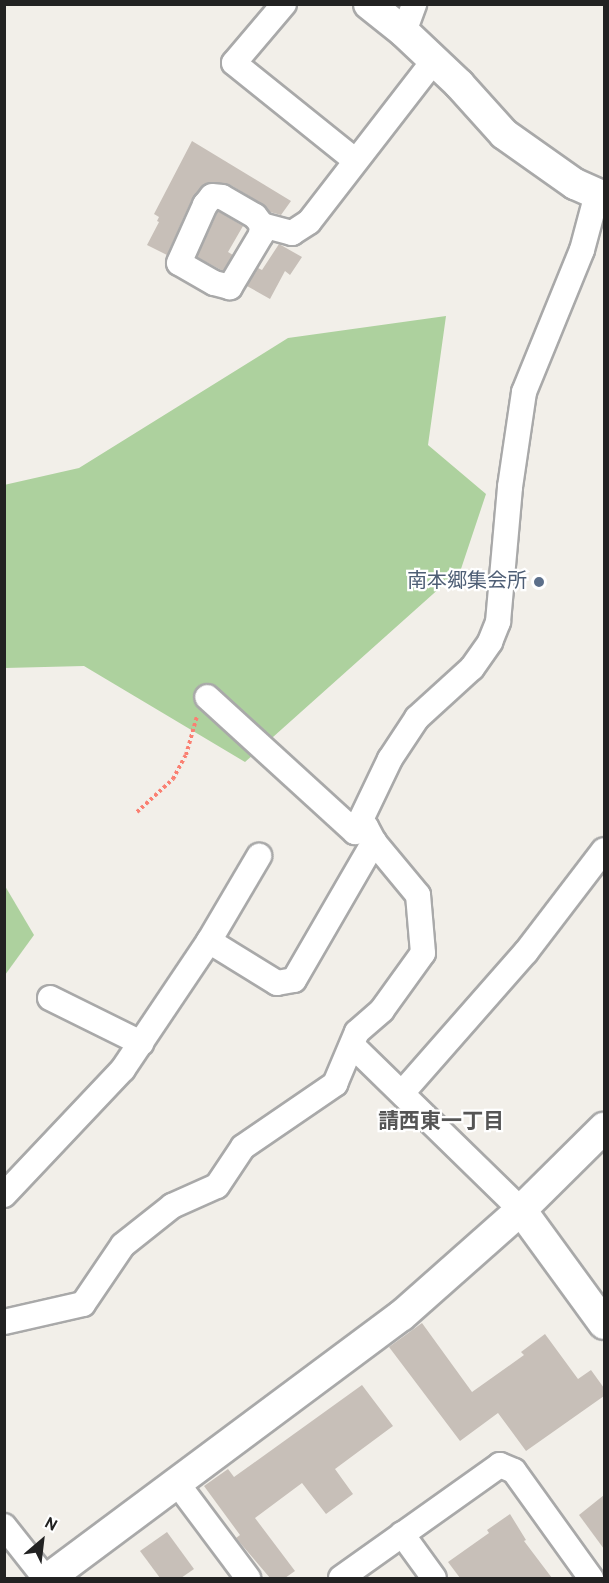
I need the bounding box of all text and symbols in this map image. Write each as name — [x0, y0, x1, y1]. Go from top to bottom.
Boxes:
place label: 南本郷集会所 — [407, 570, 527, 594]
marker: 南本郷集会所 — [532, 575, 546, 589]
district label: 請西東一丁目 — [378, 1110, 504, 1136]
north arrow — [12, 1511, 72, 1571]
text: N — [41, 1514, 60, 1537]

